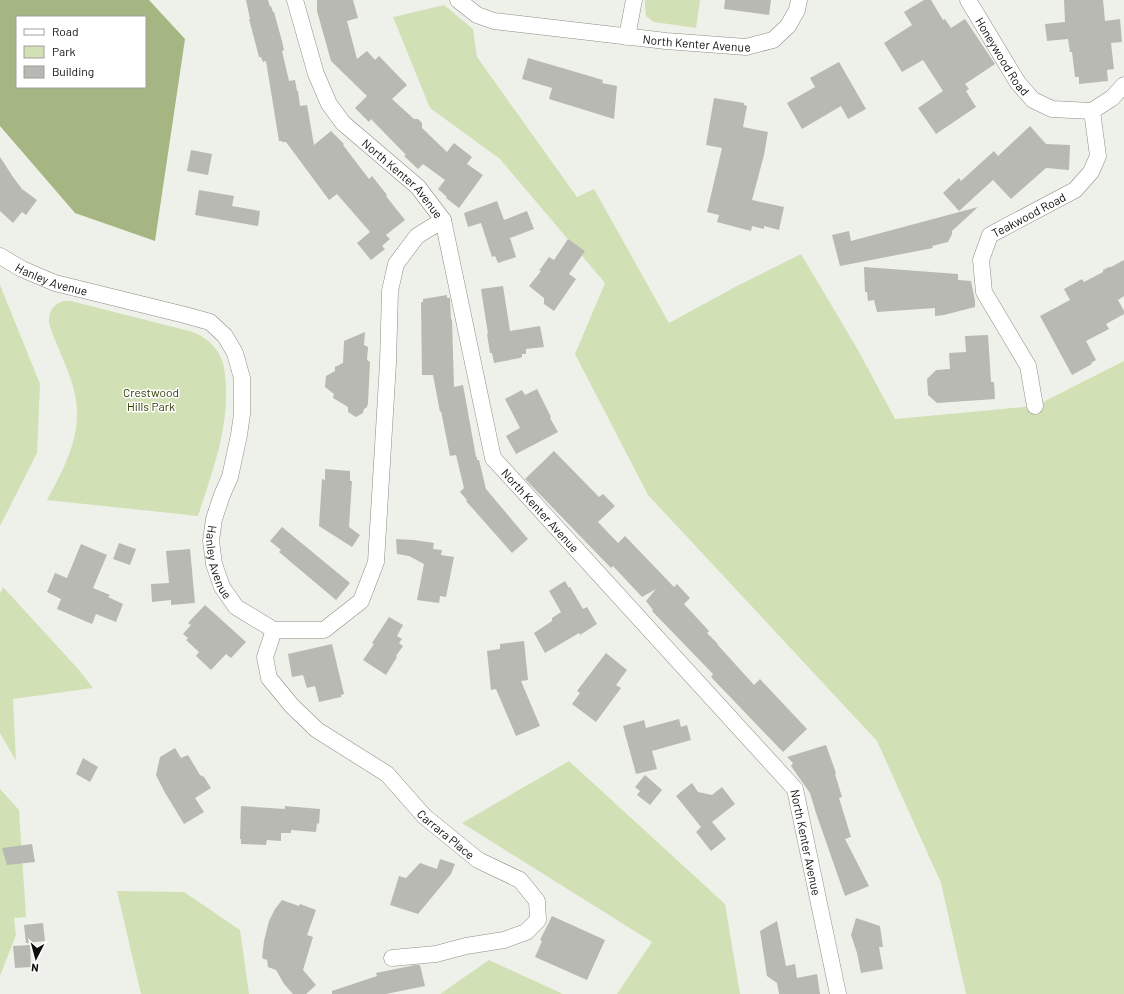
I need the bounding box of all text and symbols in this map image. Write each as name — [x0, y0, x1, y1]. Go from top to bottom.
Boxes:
street label: Honeywood Road — [973, 15, 1032, 98]
legend — [16, 16, 146, 88]
text: Road — [52, 24, 79, 38]
street label: North Kenter Avenue — [642, 31, 752, 54]
text: Park — [52, 44, 76, 58]
text: Building — [52, 64, 94, 78]
street label: North Kenter Avenue — [360, 136, 446, 221]
street label: Teakwood Road — [989, 189, 1068, 240]
street label: Hanley Avenue — [13, 260, 89, 298]
park label: Crestwood Hills Park — [123, 385, 179, 413]
street label: North Kenter Avenue — [499, 466, 582, 555]
street label: Hanley Avenue — [204, 525, 235, 601]
street label: North Kenter Avenue — [788, 788, 824, 897]
street label: Carrara Place — [415, 807, 478, 862]
north arrow — [16, 938, 56, 978]
text: N — [31, 962, 39, 975]

